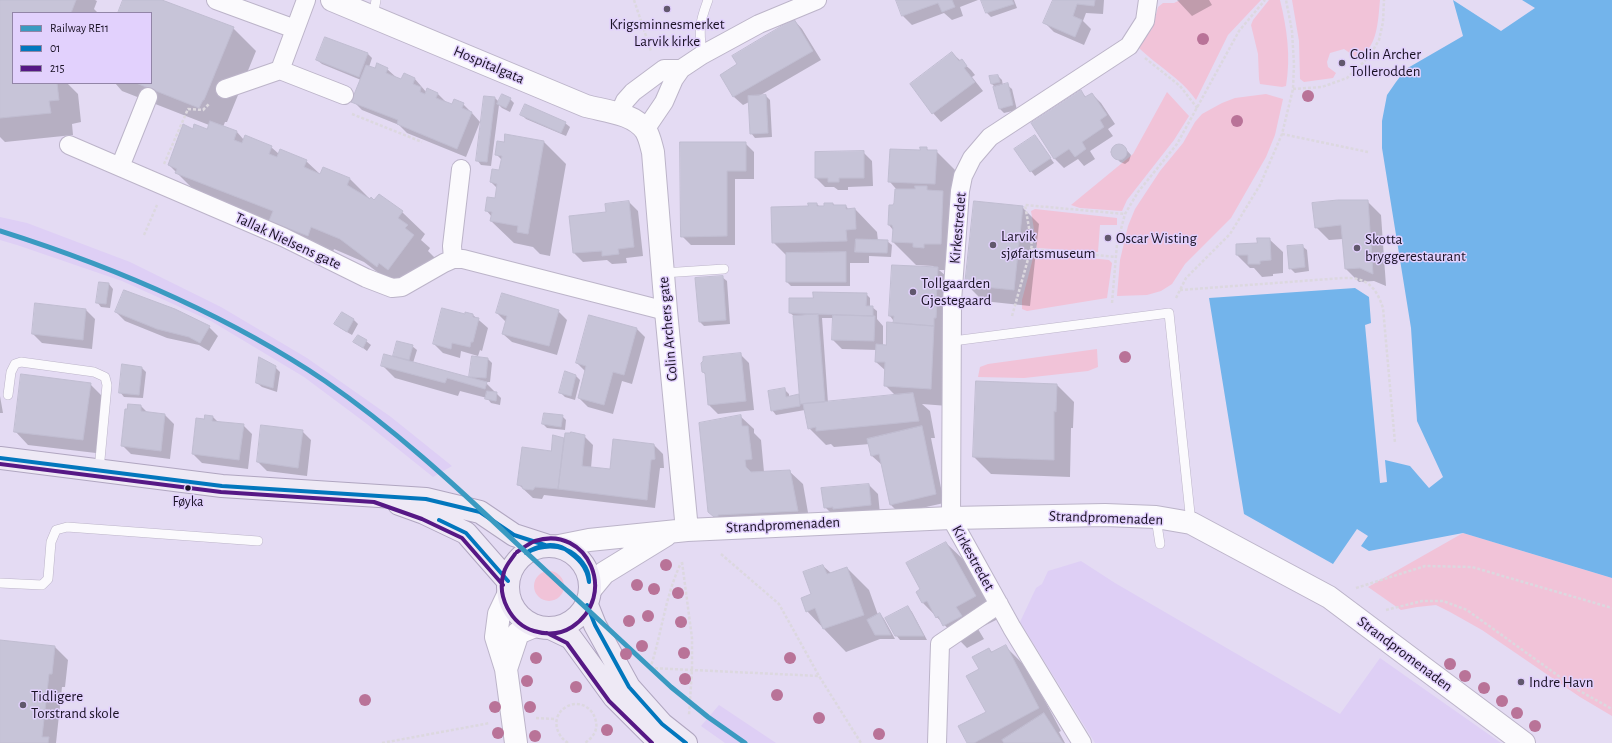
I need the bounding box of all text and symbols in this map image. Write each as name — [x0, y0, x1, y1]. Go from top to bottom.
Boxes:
marker: Krigsminnesmerket Larvik kirke — [662, 4, 672, 14]
legend — [12, 12, 152, 84]
place label: Krigsminnesmerket Larvik kirke — [610, 15, 724, 50]
text: Railway RE11 — [50, 22, 109, 34]
text: 01 — [50, 42, 60, 54]
street label: Hospitalgata — [451, 42, 527, 88]
place label: Colin Archer Tollerodden — [1350, 45, 1421, 80]
marker: Colin Archer Tollerodden — [1337, 58, 1347, 68]
text: 215 — [50, 62, 65, 74]
street label: Kirkestredet — [946, 191, 970, 265]
street label: Tallak Nielsens gate — [232, 209, 344, 273]
place label: Larvik sjøfartsmuseum — [1001, 227, 1096, 262]
place label: Oscar Wisting — [1116, 229, 1197, 247]
place label: Skotta bryggerestaurant — [1365, 230, 1466, 265]
marker: Oscar Wisting — [1103, 233, 1113, 243]
marker: Larvik sjøfartsmuseum — [988, 240, 998, 250]
marker: Skotta bryggerestaurant — [1352, 243, 1362, 253]
place label: Tollgaarden Gjestegaard — [921, 274, 991, 309]
street label: Colin Archers gate — [654, 276, 682, 382]
marker: Tollgaarden Gjestegaard — [908, 287, 918, 297]
marker: Føyka — [183, 483, 193, 493]
place label: Føyka — [173, 494, 203, 510]
street label: Strandpromenaden — [1049, 507, 1163, 529]
street label: Strandpromenaden — [725, 513, 841, 537]
street label: Kirkestredet — [948, 522, 998, 594]
street label: Strandpromenaden — [1354, 612, 1456, 696]
place label: Indre Havn — [1529, 673, 1593, 691]
marker: Indre Havn — [1516, 677, 1526, 687]
place label: Tidligere Torstrand skole — [31, 687, 119, 722]
marker: Tidligere Torstrand skole — [18, 700, 28, 710]

